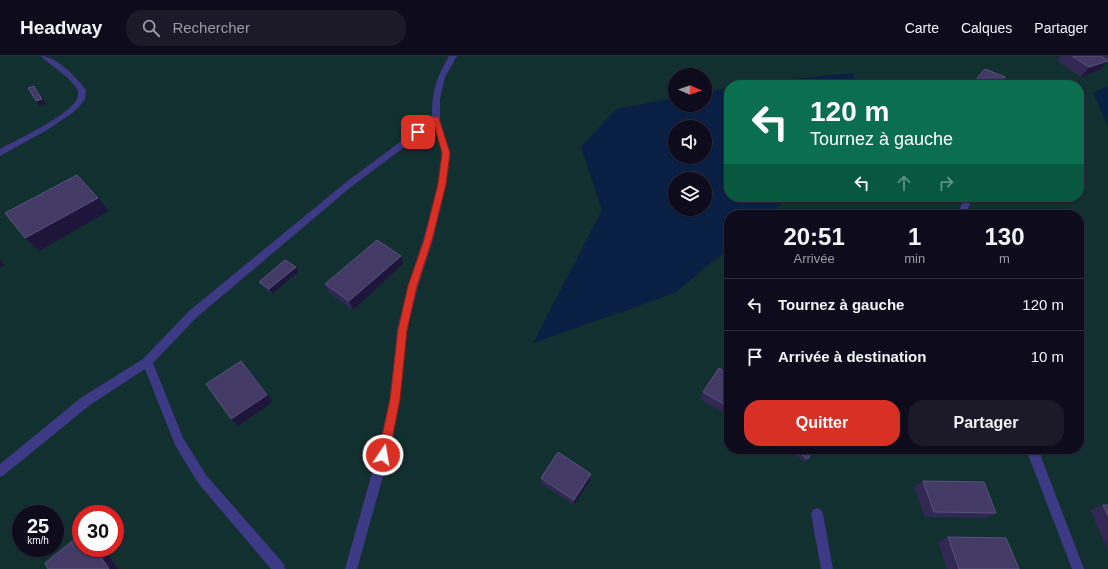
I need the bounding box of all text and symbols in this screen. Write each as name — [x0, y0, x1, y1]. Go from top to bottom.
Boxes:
search box — [126, 10, 406, 46]
text: Headway — [20, 17, 102, 38]
icon: search — [140, 17, 162, 39]
text: Rechercher — [172, 19, 250, 36]
text: Carte — [905, 20, 939, 36]
text: Calques — [961, 20, 1012, 36]
text: Partager — [1034, 20, 1088, 36]
north arrow — [668, 68, 712, 112]
map controls — [668, 68, 712, 216]
icon: left — [744, 96, 796, 148]
text: 120 m — [810, 96, 889, 127]
pin — [401, 115, 435, 149]
button: sound — [668, 120, 712, 164]
icon: arrive — [407, 121, 429, 143]
text: Tournez à gauche — [810, 129, 953, 149]
button: layers — [668, 172, 712, 216]
icon: left — [851, 172, 873, 194]
icon: ahead — [893, 172, 915, 194]
icon: right — [935, 172, 957, 194]
text: 20:51 — [783, 223, 845, 250]
text: 1 — [908, 223, 921, 250]
text: 130 — [985, 223, 1025, 250]
text: Arrivée — [793, 251, 835, 266]
text: min — [904, 251, 925, 266]
text: m — [999, 251, 1010, 266]
icon: left — [744, 294, 766, 316]
text: Tournez à gauche — [778, 296, 904, 313]
text: 120 m — [1022, 296, 1064, 313]
icon: arrive — [744, 346, 766, 368]
text: Arrivée à destination — [778, 348, 926, 365]
text: 10 m — [1031, 348, 1064, 365]
button: Quitter — [744, 400, 900, 446]
button: Partager — [908, 400, 1064, 446]
position arrow — [362, 434, 404, 476]
speed limit sign: 30 — [72, 505, 124, 557]
text: 25 — [27, 515, 49, 537]
text: km/h — [27, 535, 49, 546]

